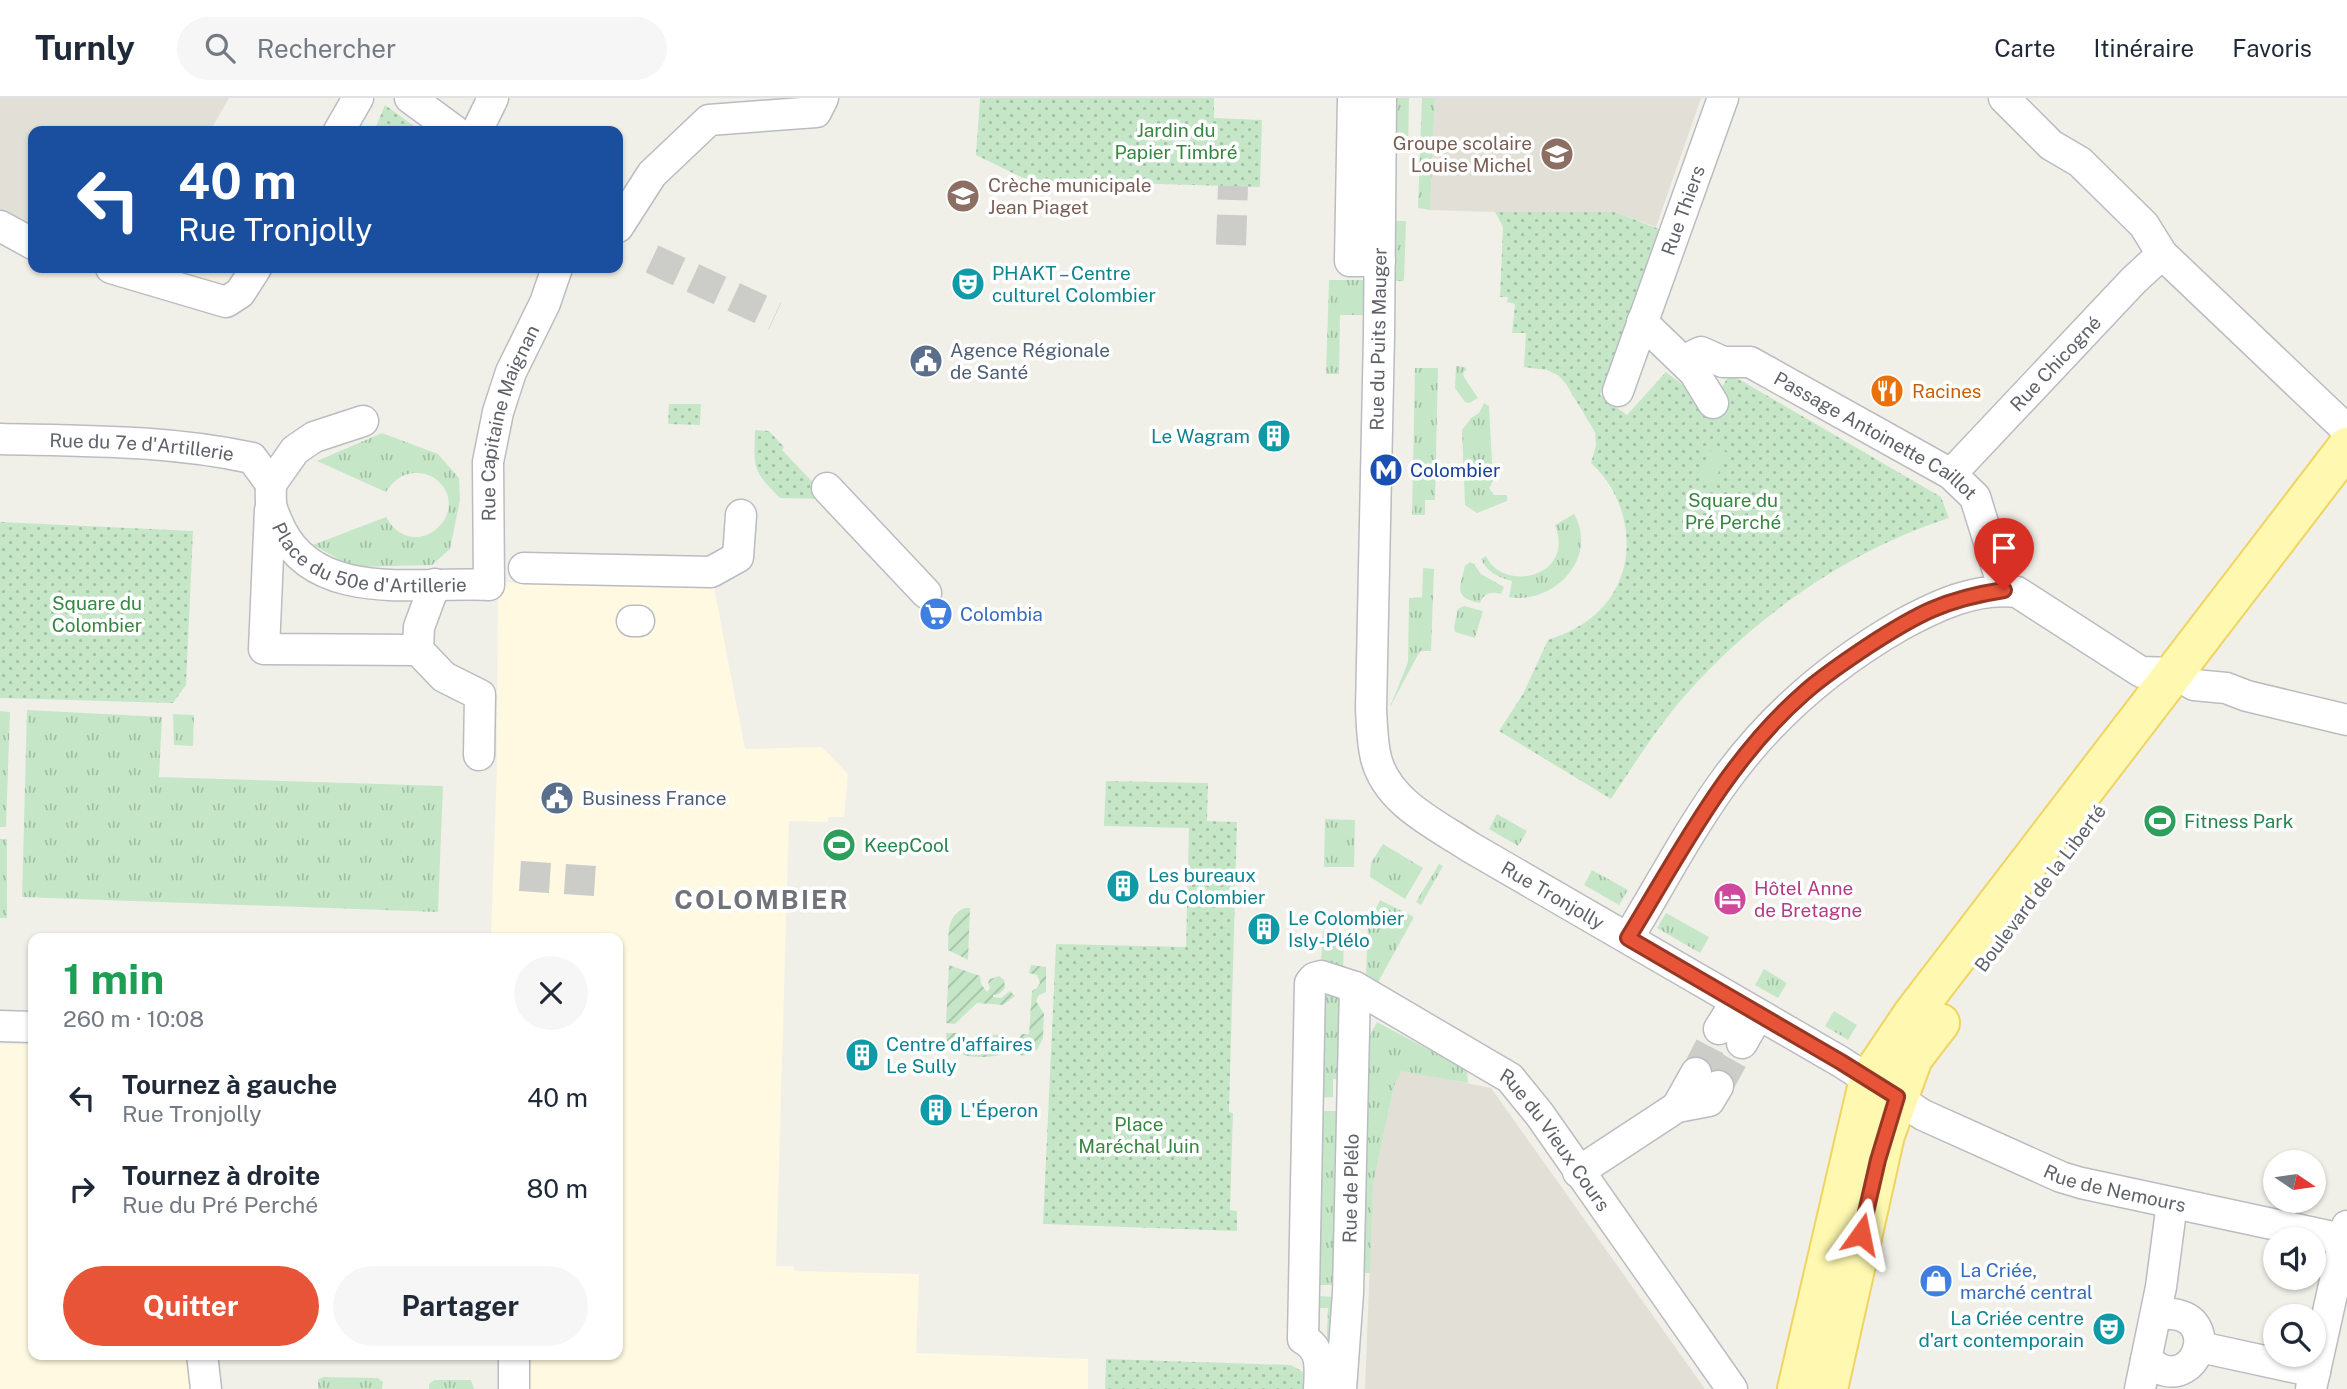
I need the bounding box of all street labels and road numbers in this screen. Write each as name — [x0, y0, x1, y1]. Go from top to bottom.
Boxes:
street label: Rue Thiers — [1657, 162, 1709, 258]
street label: Rue du Puits Mauger — [1365, 247, 1391, 431]
street label: Rue Chicogné — [2005, 311, 2105, 415]
street label: Rue Capitaine Maignan — [477, 321, 543, 522]
street label: Passage Antoinette Caillot — [1770, 367, 1982, 504]
street label: Rue du 7e d'Artillerie — [49, 429, 236, 465]
street label: Place du 50e d'Artillerie — [268, 519, 467, 596]
street label: Boulevard de la Liberté — [1970, 800, 2110, 976]
street label: Rue Tronjolly — [1497, 857, 1608, 933]
street label: Rue du Vieux Cours — [1496, 1064, 1615, 1215]
street label: Rue de Plélo — [1338, 1133, 1363, 1243]
street label: Rue de Nemours — [2040, 1160, 2188, 1216]

